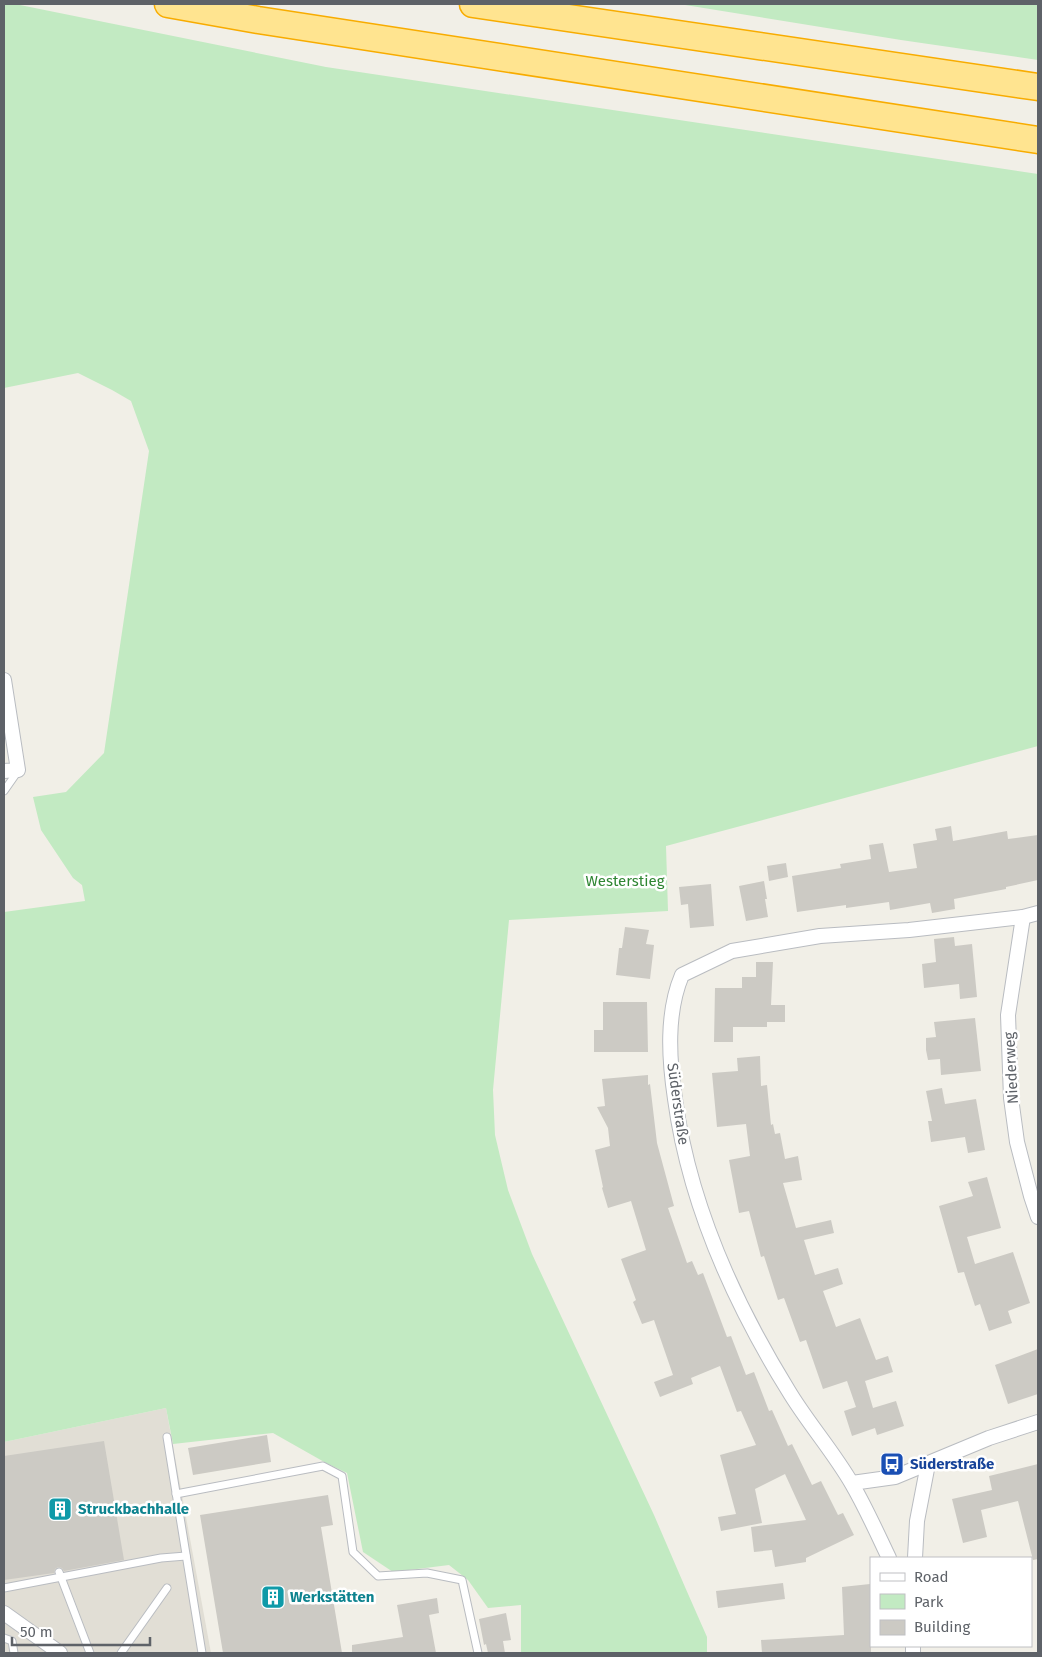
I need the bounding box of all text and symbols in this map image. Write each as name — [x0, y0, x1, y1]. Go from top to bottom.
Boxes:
park label: Westerstieg — [586, 872, 665, 890]
street label: Niederweg — [1000, 1031, 1022, 1105]
street label: Süderstraße — [663, 1062, 693, 1146]
bus stop icon: Süderstraße — [879, 1451, 905, 1477]
place label: Süderstraße — [910, 1455, 994, 1473]
building icon: Struckbachhalle — [47, 1496, 73, 1522]
place label: Struckbachhalle — [78, 1500, 189, 1518]
legend — [870, 1557, 1032, 1647]
text: Road — [914, 1568, 949, 1586]
building icon: Werkstätten — [260, 1584, 286, 1610]
place label: Werkstätten — [290, 1588, 374, 1606]
text: Park — [914, 1593, 944, 1611]
scale bar — [12, 1614, 150, 1646]
text: Building — [914, 1618, 970, 1636]
text: 50 m — [20, 1623, 53, 1641]

